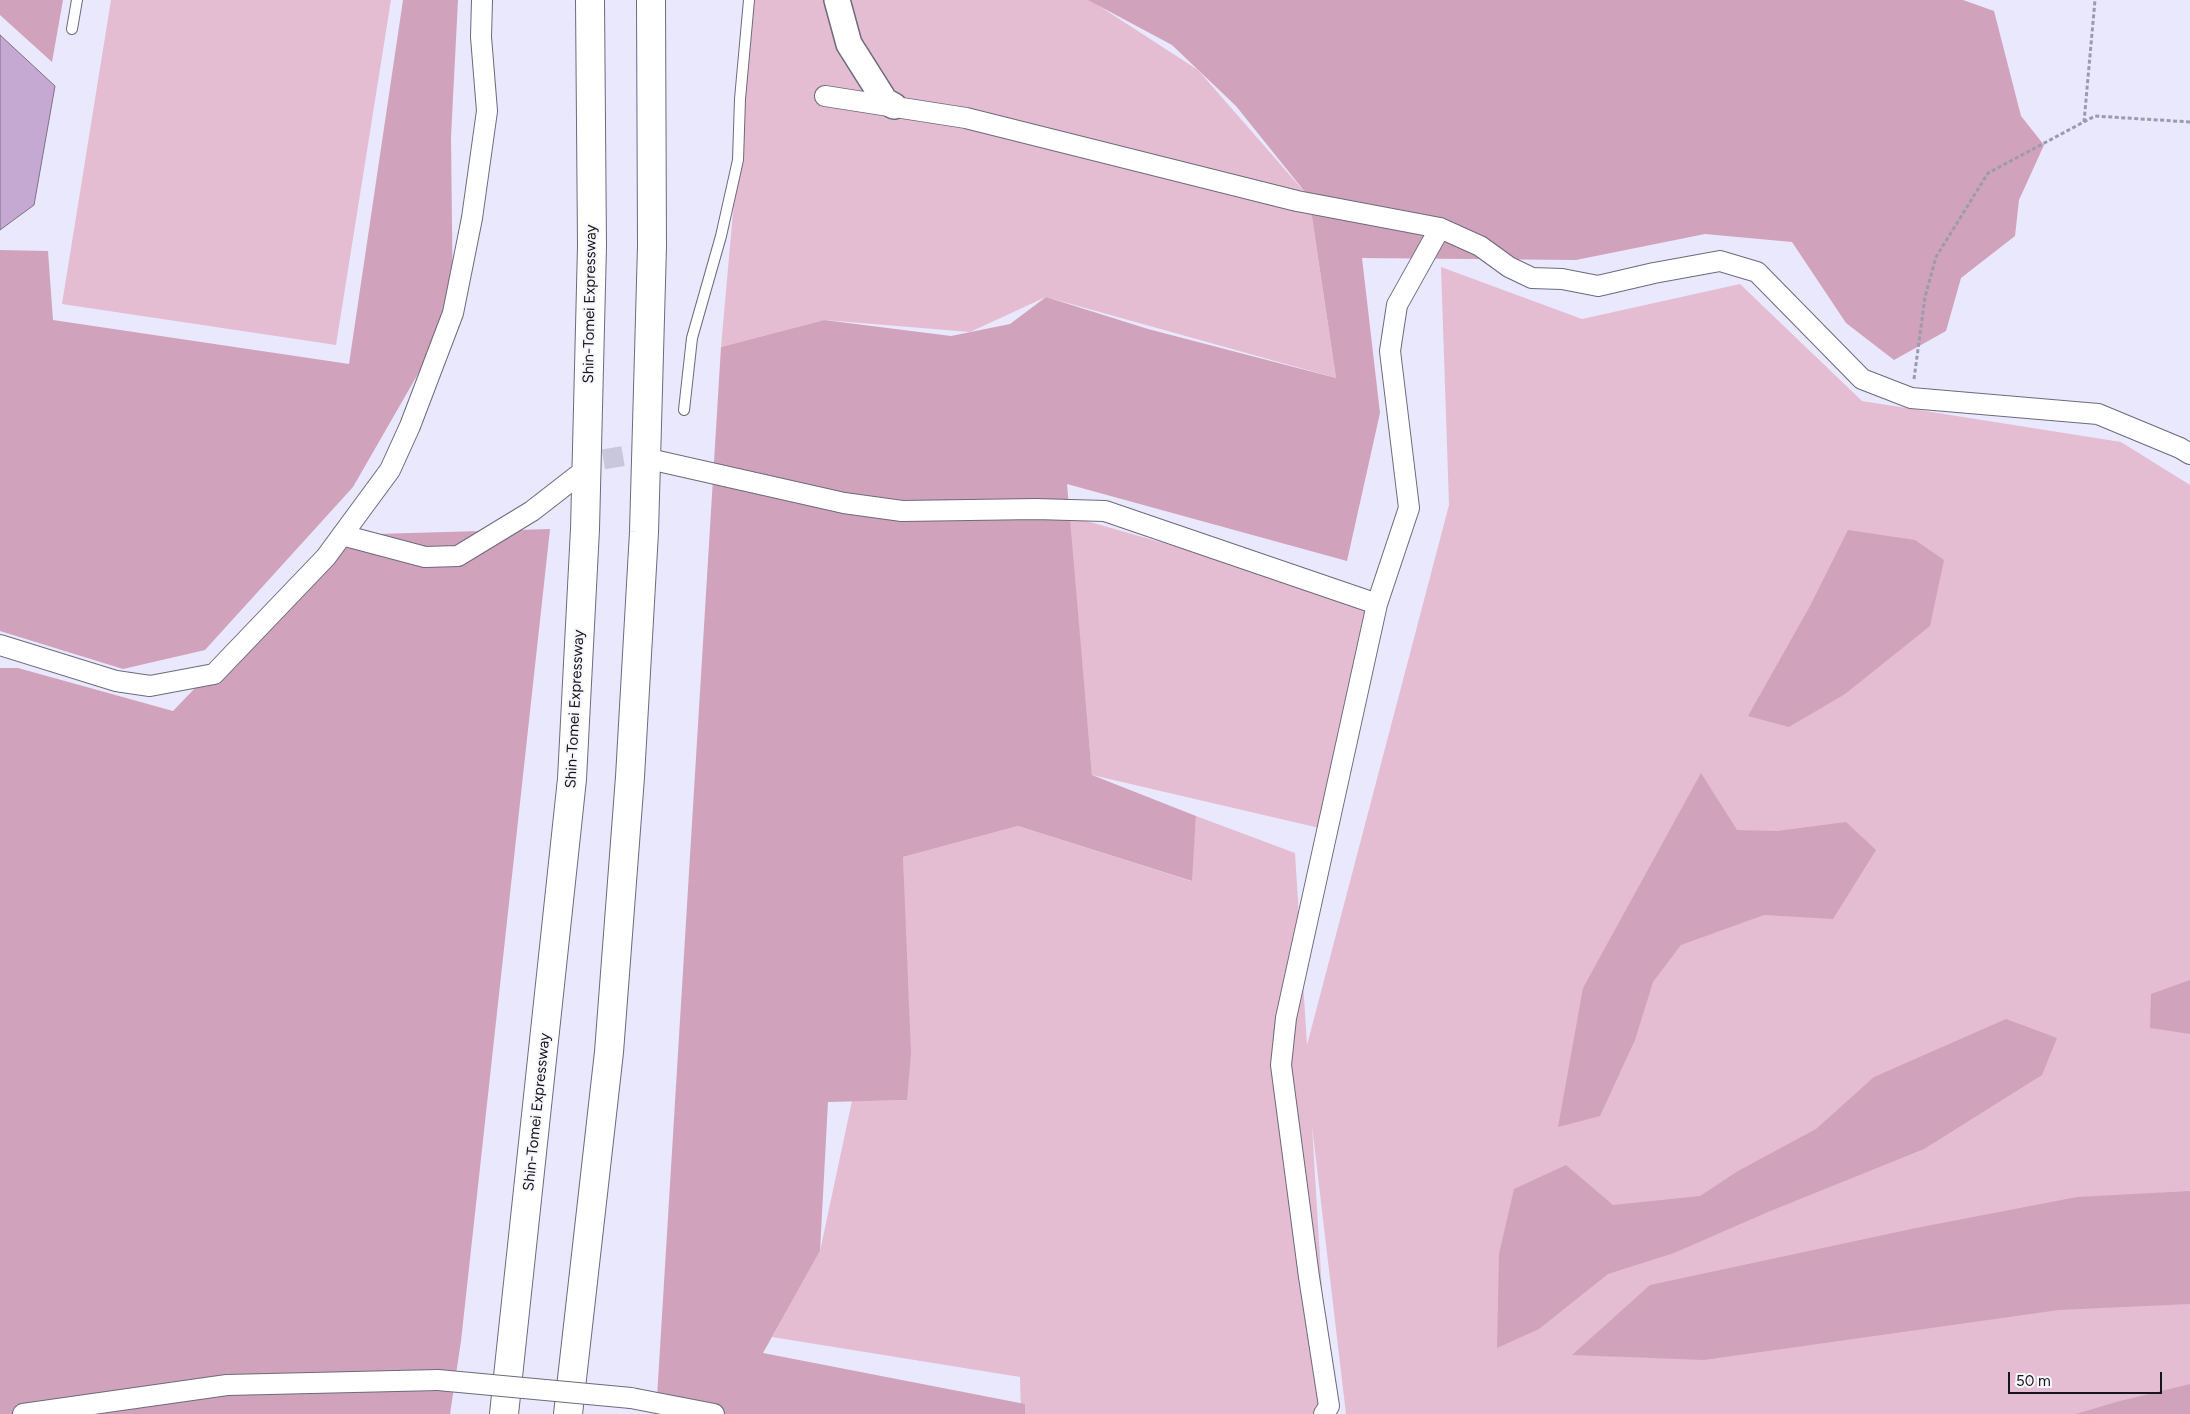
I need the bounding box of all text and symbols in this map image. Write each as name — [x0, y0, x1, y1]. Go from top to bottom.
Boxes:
street label: Shin-Tomei Expressway — [580, 224, 600, 384]
street label: Shin-Tomei Expressway — [562, 629, 588, 789]
street label: Shin-Tomei Expressway — [520, 1032, 554, 1192]
scale bar — [2010, 1362, 2164, 1394]
text: 50 m — [2016, 1372, 2051, 1390]

